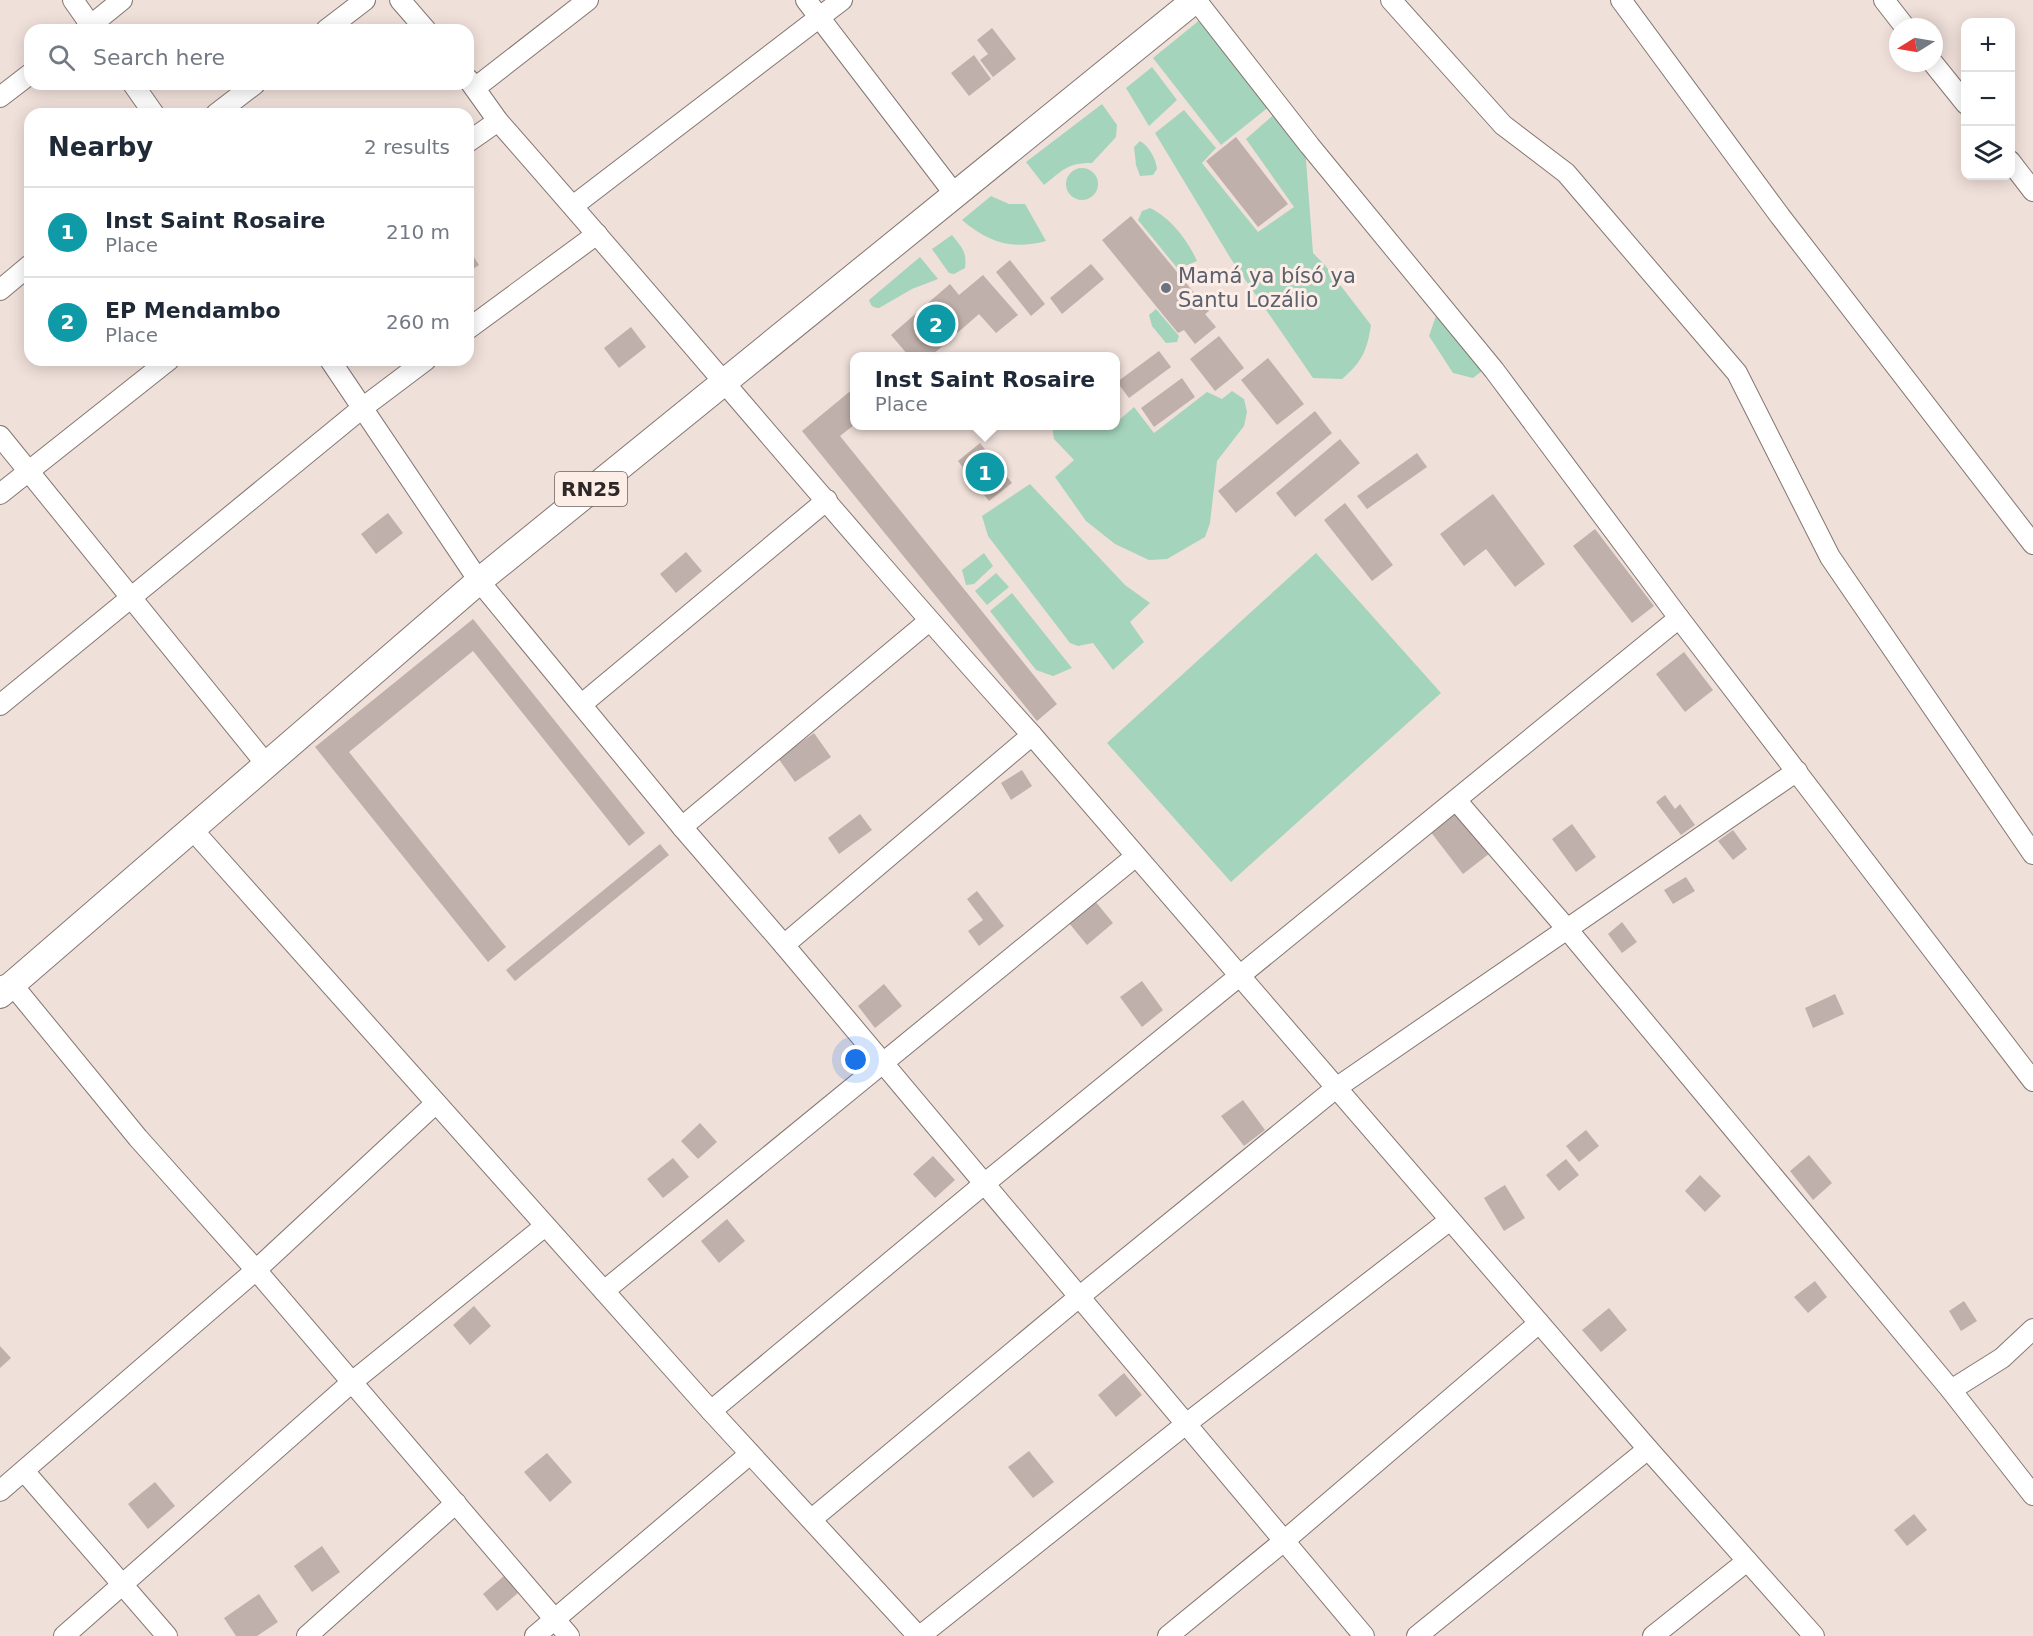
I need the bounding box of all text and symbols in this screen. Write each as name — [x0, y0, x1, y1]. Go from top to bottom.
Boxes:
north arrow — [1889, 18, 1943, 72]
map controls — [1961, 18, 2015, 180]
button: + — [1961, 18, 2015, 72]
search box — [24, 24, 474, 90]
icon: search — [45, 41, 78, 74]
text: Search here — [93, 45, 225, 70]
button: − — [1961, 72, 2015, 126]
button: layers — [1961, 126, 2015, 180]
text: Nearby — [48, 132, 153, 162]
text: 2 results — [364, 135, 450, 159]
text: Inst Saint Rosaire — [105, 208, 326, 233]
text: 1 — [61, 220, 74, 244]
text: 210 m — [386, 220, 450, 244]
text: Place — [105, 233, 158, 257]
place label: Mamá ya bísó ya Santu Lozálio — [1178, 264, 1356, 312]
marker: Mamá ya bísó ya Santu Lozálio — [1159, 281, 1173, 295]
text: EP Mendambo — [105, 298, 281, 323]
pin: 2 — [916, 302, 956, 346]
text: 2 — [61, 310, 74, 334]
text: 260 m — [386, 310, 450, 334]
text: Place — [105, 323, 158, 347]
popup — [850, 352, 1120, 430]
text: Inst Saint Rosaire — [875, 367, 1095, 392]
text: Place — [875, 392, 928, 416]
pin: 1 — [966, 450, 1004, 494]
road number: RN25 — [555, 472, 627, 506]
your location — [841, 1045, 870, 1074]

